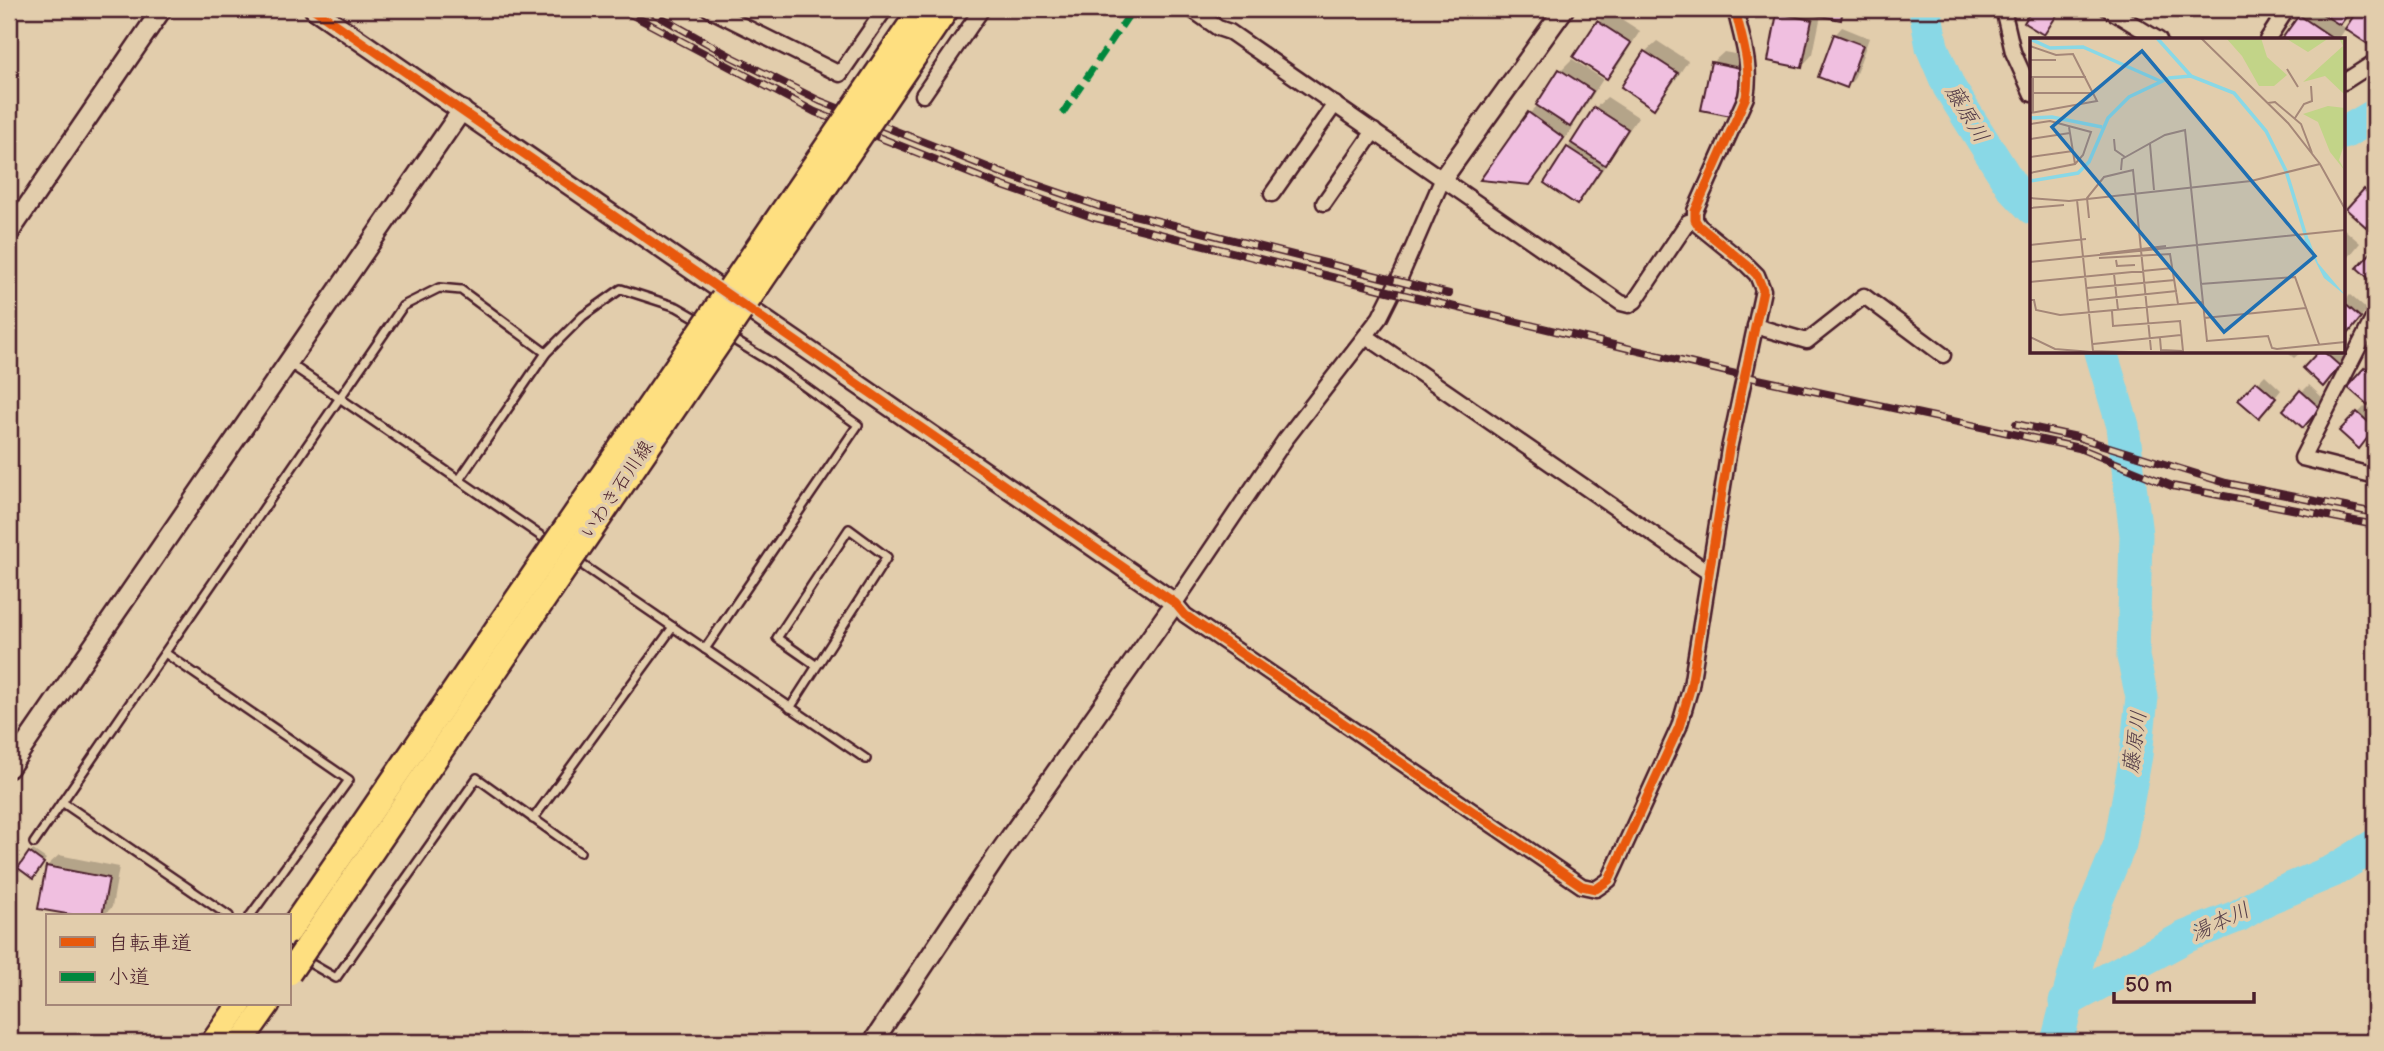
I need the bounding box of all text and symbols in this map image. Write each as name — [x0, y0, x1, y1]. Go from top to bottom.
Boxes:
inset map — [2030, 38, 2346, 354]
water label: 藤原川 — [1940, 81, 1994, 147]
street label: いわき石川線 — [576, 436, 658, 544]
water label: 藤原川 — [2118, 709, 2152, 775]
water label: 湯本川 — [2186, 897, 2254, 947]
legend — [46, 914, 290, 1006]
text: 自転車道 — [108, 931, 192, 956]
scale bar — [2114, 960, 2254, 1004]
text: 小道 — [108, 965, 150, 990]
text: 50 m — [2125, 973, 2172, 998]

